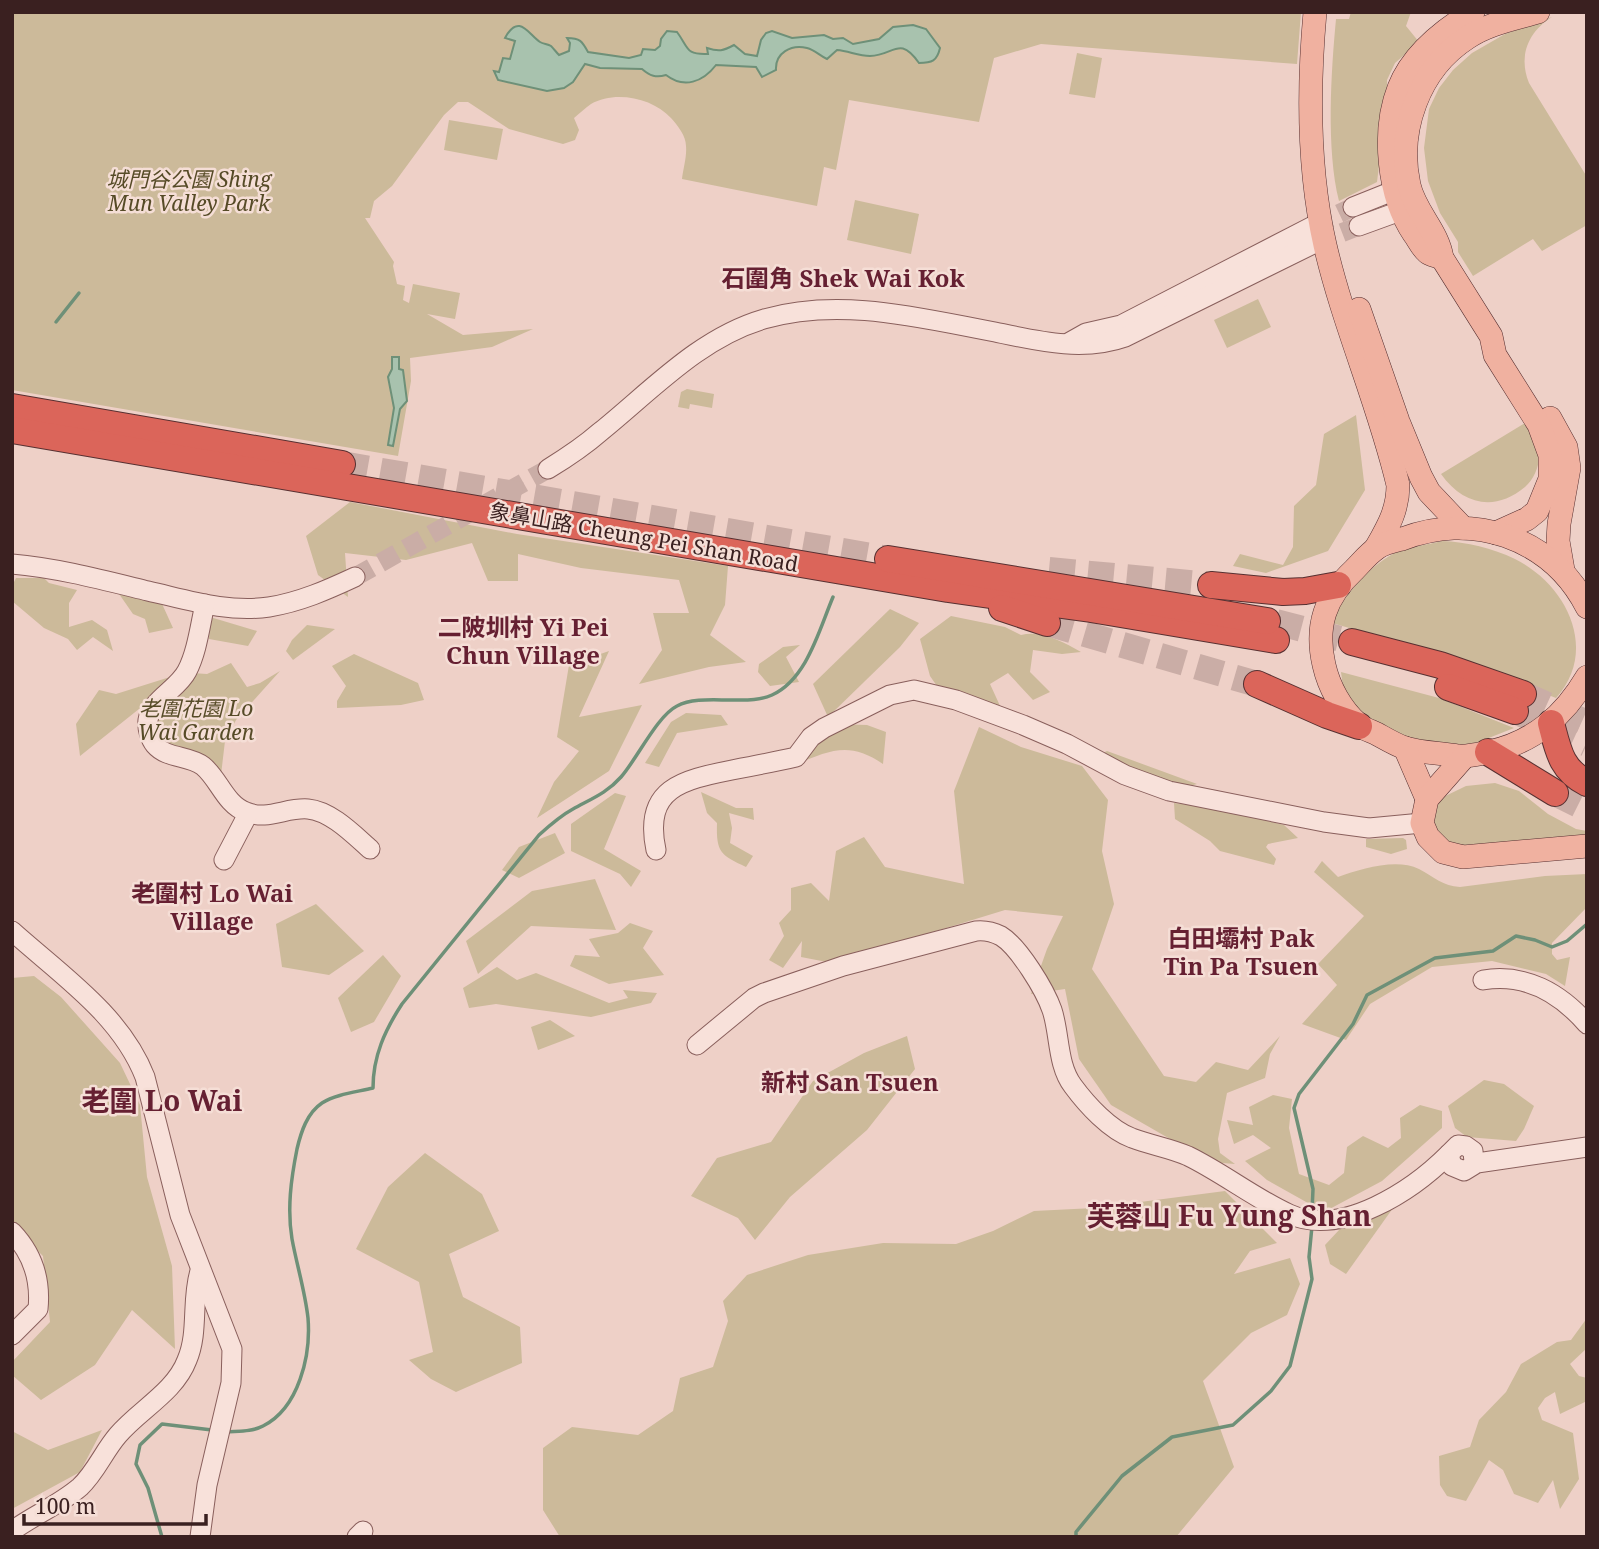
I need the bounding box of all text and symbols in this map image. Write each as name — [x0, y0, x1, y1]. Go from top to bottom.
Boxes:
park label: 城門谷公園 Shing Mun Valley Park — [106, 165, 273, 217]
district label: 石圍角 Shek Wai Kok — [721, 261, 966, 294]
street label: 象鼻山路 Cheung Pei Shan Road — [488, 496, 801, 578]
district label: 二陂圳村 Yi Pei Chun Village — [437, 610, 609, 671]
park label: 老圍花園 Lo Wai Garden — [138, 694, 255, 746]
district label: 老圍村 Lo Wai Village — [131, 876, 293, 937]
district label: 白田壩村 Pak Tin Pa Tsuen — [1163, 921, 1319, 982]
district label: 新村 San Tsuen — [761, 1065, 939, 1098]
district label: 老圍 Lo Wai — [82, 1081, 243, 1119]
district label: 芙蓉山 Fu Yung Shan — [1087, 1196, 1371, 1234]
scale bar — [24, 1482, 206, 1526]
text: 100 m — [35, 1492, 96, 1520]

